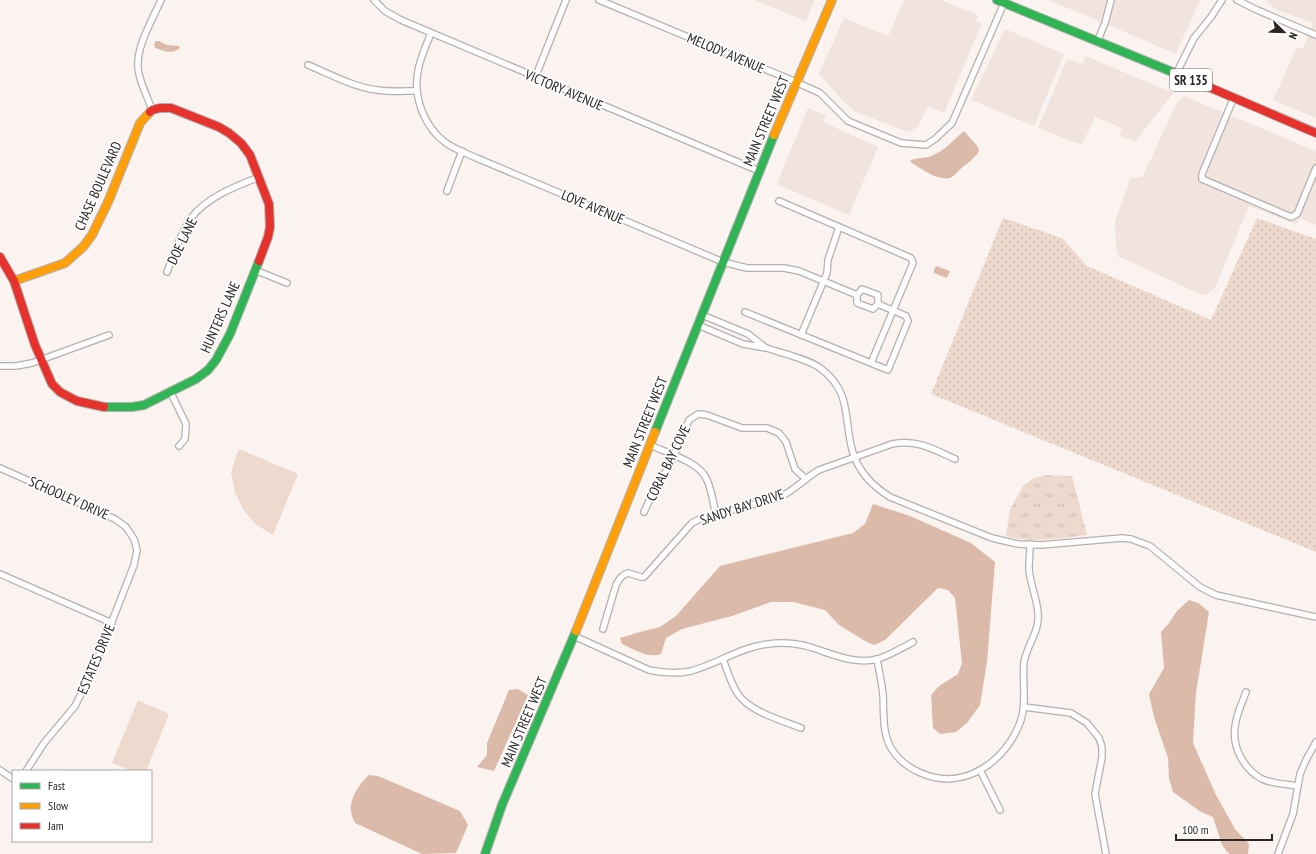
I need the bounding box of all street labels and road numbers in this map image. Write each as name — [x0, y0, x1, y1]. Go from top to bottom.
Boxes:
street label: MELODY AVENUE — [684, 29, 768, 77]
street label: VICTORY AVENUE — [521, 65, 606, 115]
road number: SR 135 — [1170, 69, 1212, 91]
street label: MAIN STREET WEST — [739, 72, 793, 169]
street label: CHASE BOULEVARD — [70, 139, 126, 233]
street label: LOVE AVENUE — [559, 186, 627, 228]
street label: DOE LANE — [163, 215, 201, 267]
street label: HUNTERS LANE — [196, 278, 244, 356]
street label: MAIN STREET WEST — [619, 373, 672, 470]
street label: CORAL BAY COVE — [642, 422, 694, 504]
street label: SCHOOLEY DRIVE — [26, 472, 112, 524]
street label: SANDY BAY DRIVE — [698, 485, 786, 529]
street label: ESTATES DRIVE — [73, 621, 119, 697]
street label: MAIN STREET WEST — [497, 673, 551, 770]

